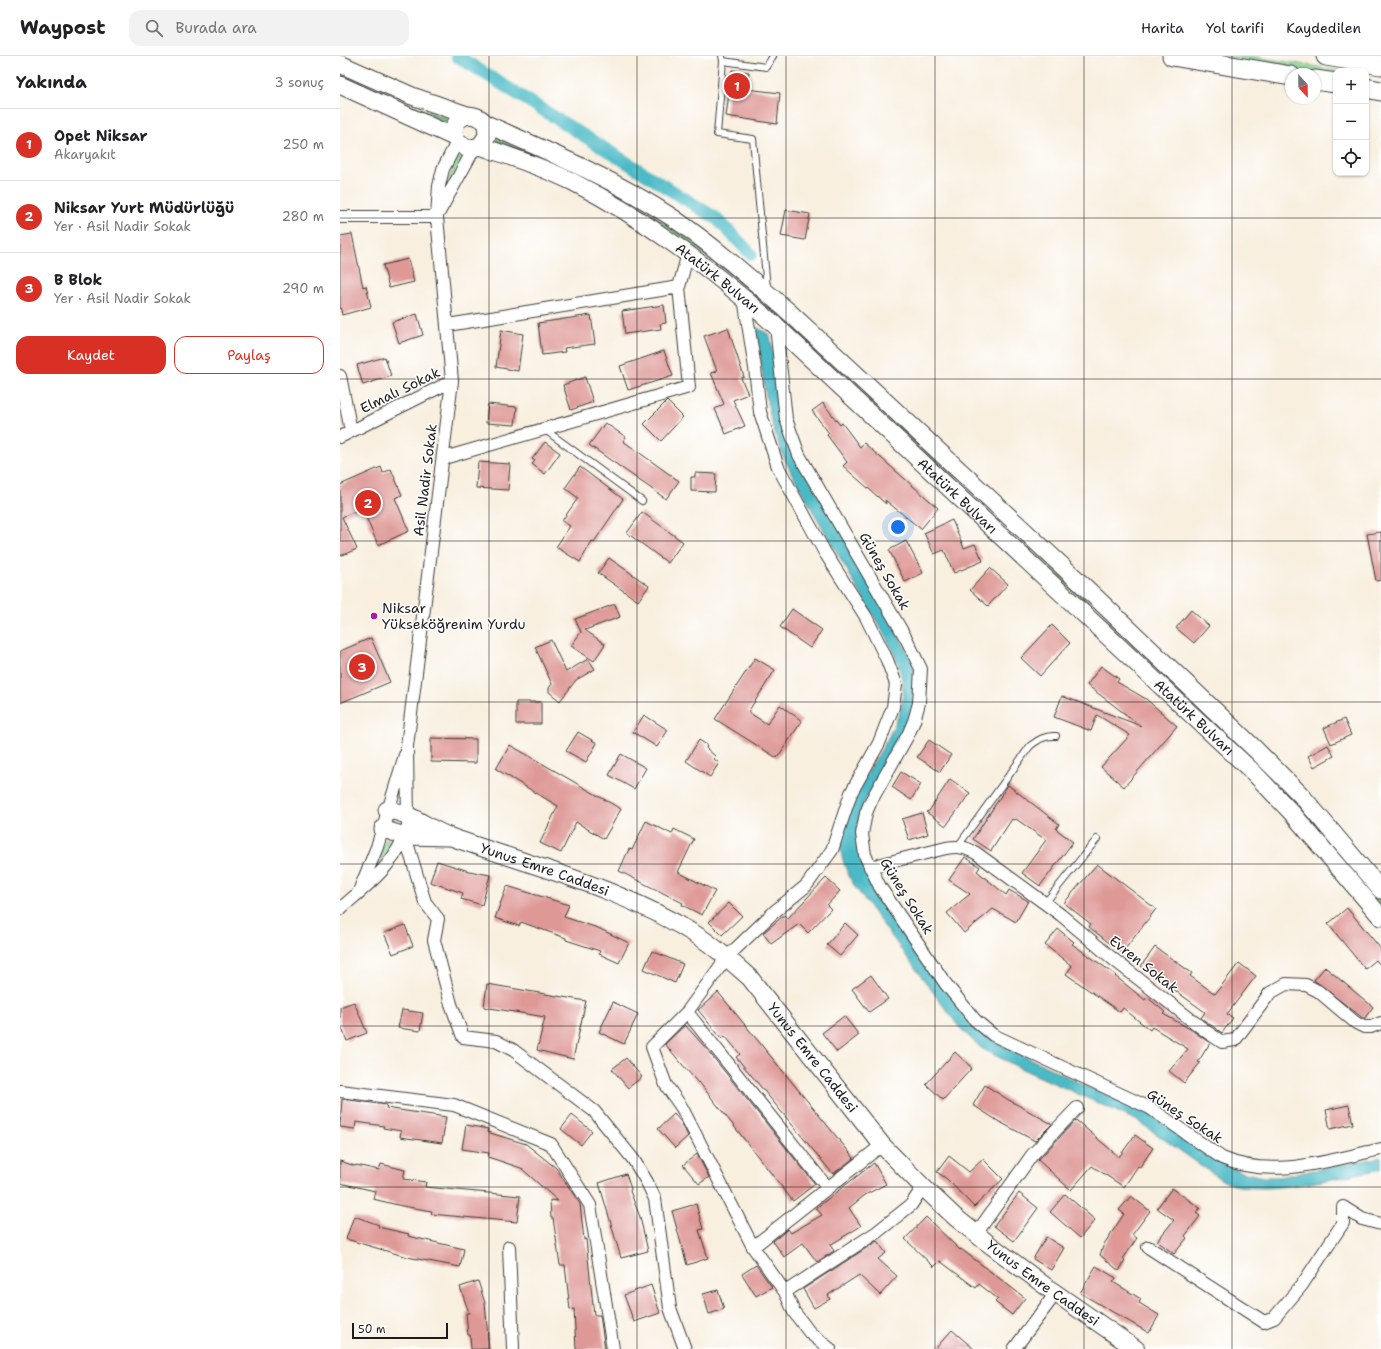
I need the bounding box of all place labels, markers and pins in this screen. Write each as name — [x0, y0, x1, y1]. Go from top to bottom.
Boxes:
pin: 1 — [724, 71, 750, 101]
pin: 2 — [355, 488, 381, 518]
place label: Niksar Yükseköğrenim Yurdu — [382, 599, 526, 633]
marker: Niksar Yükseköğrenim Yurdu — [369, 611, 379, 621]
pin: 3 — [349, 652, 375, 682]

